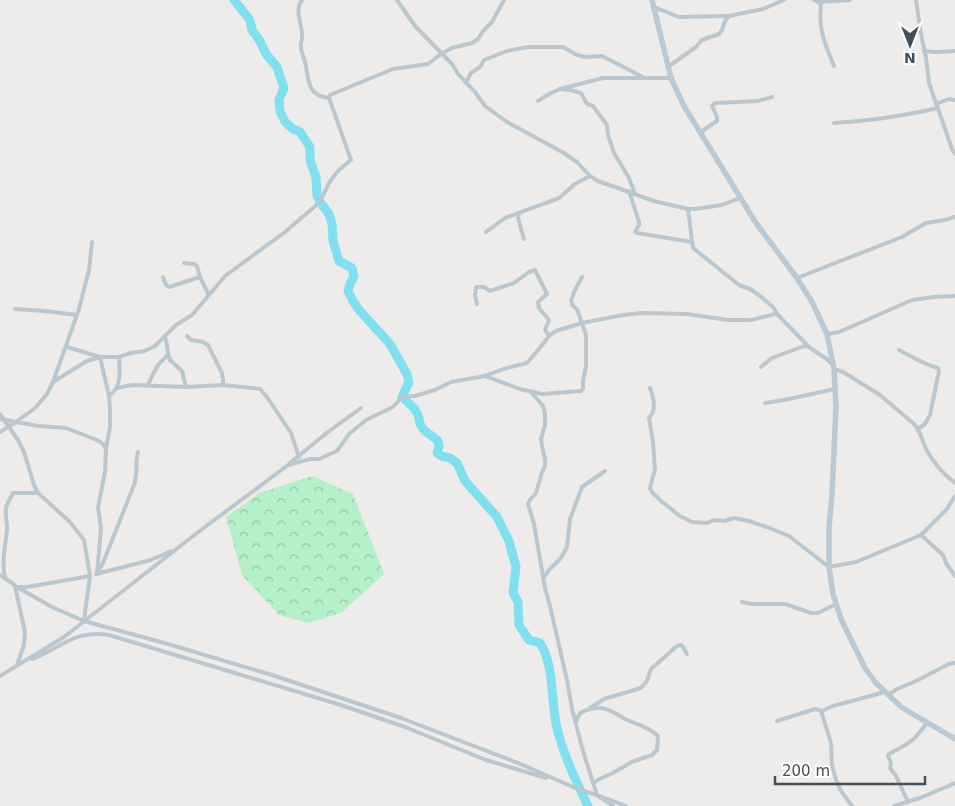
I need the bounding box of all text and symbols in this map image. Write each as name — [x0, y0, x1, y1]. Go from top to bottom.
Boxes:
north arrow — [885, 20, 935, 70]
text: N — [904, 50, 916, 66]
scale bar — [775, 754, 925, 786]
text: 200 m — [782, 762, 830, 780]

